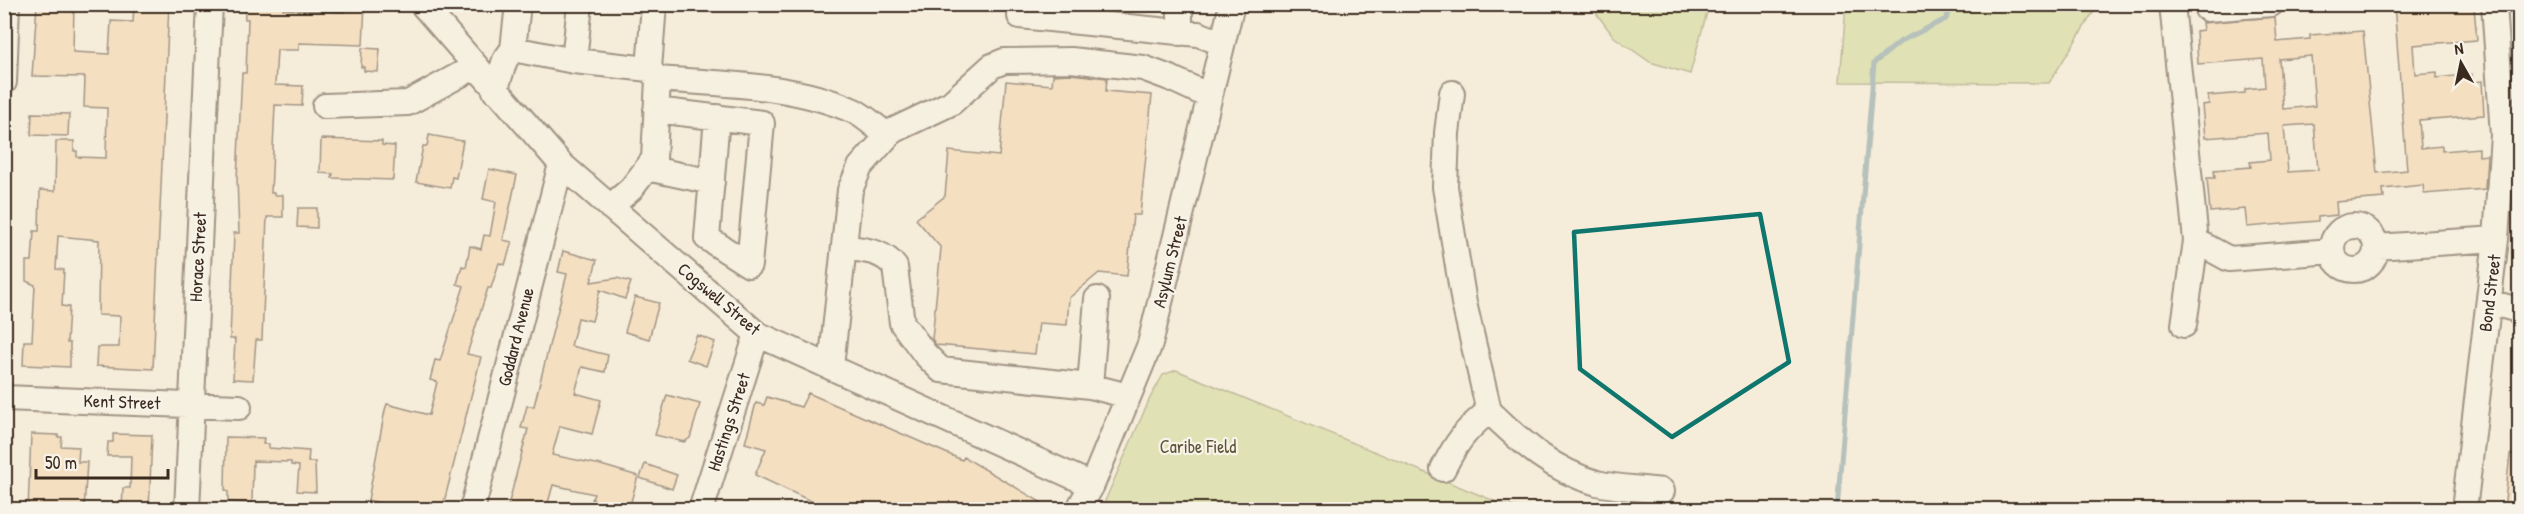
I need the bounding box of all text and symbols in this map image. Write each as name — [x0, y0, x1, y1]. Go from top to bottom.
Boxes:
north arrow — [2431, 33, 2491, 93]
text: N — [2453, 37, 2465, 60]
street label: Horace Street — [183, 211, 212, 302]
street label: Asylum Street — [1146, 213, 1193, 310]
street label: Bond Street — [2472, 252, 2507, 333]
street label: Cogswell Street — [672, 256, 767, 341]
street label: Goddard Avenue — [491, 285, 540, 389]
street label: Hastings Street — [701, 369, 756, 474]
street label: Kent Street — [83, 388, 162, 415]
park label: Caribe Field — [1160, 434, 1236, 459]
scale bar — [36, 442, 168, 480]
text: 50 m — [45, 450, 77, 475]

